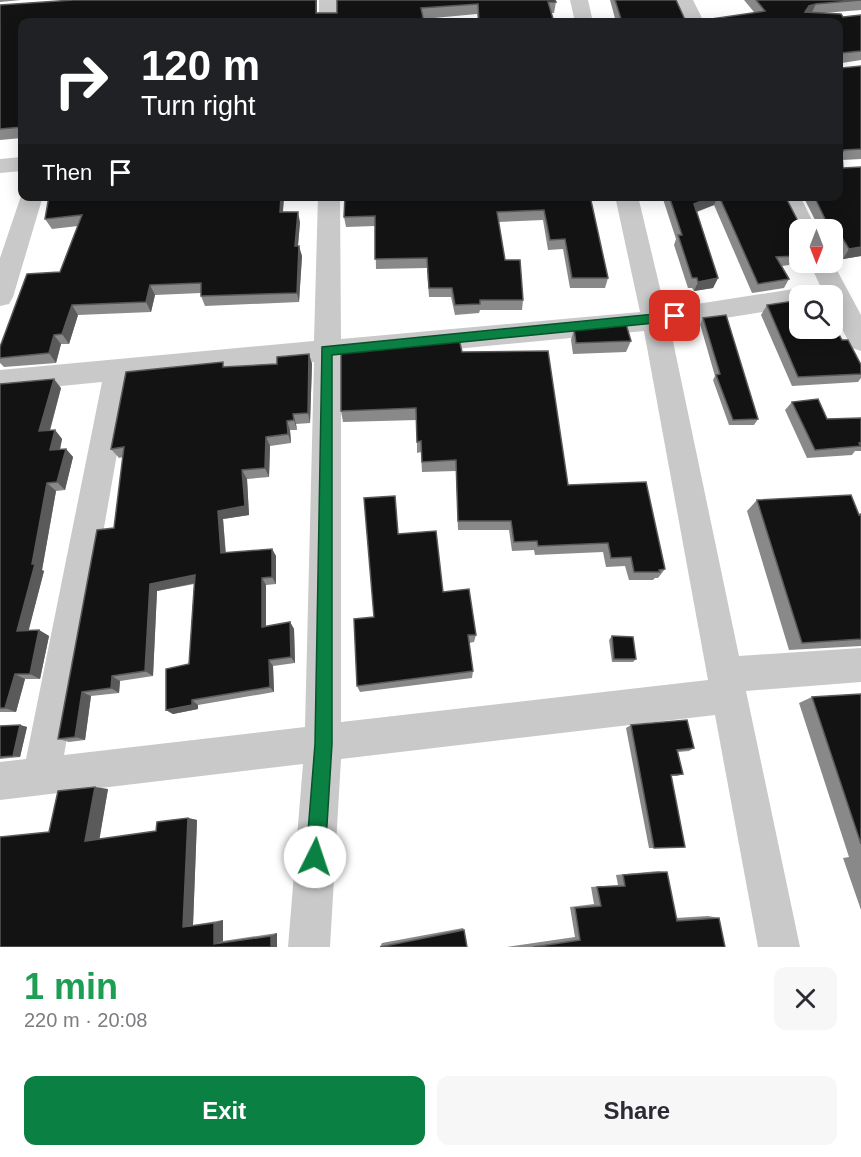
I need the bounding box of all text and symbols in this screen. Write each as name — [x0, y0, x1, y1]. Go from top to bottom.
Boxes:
icon: right — [42, 42, 120, 120]
text: 120 m — [141, 42, 260, 89]
text: Turn right — [141, 91, 256, 121]
icon: arrive — [104, 156, 137, 189]
text: Then — [42, 160, 92, 185]
north arrow — [789, 219, 843, 273]
map controls — [789, 219, 843, 339]
button: search — [789, 285, 843, 339]
pin — [649, 290, 700, 341]
icon: arrive — [658, 299, 691, 332]
position arrow — [283, 825, 347, 889]
text: 1 min — [24, 966, 118, 1007]
button: close — [774, 967, 837, 1030]
text: 220 m · 20:08 — [24, 1009, 147, 1031]
button: Exit — [24, 1076, 425, 1145]
button: Share — [437, 1076, 837, 1145]

